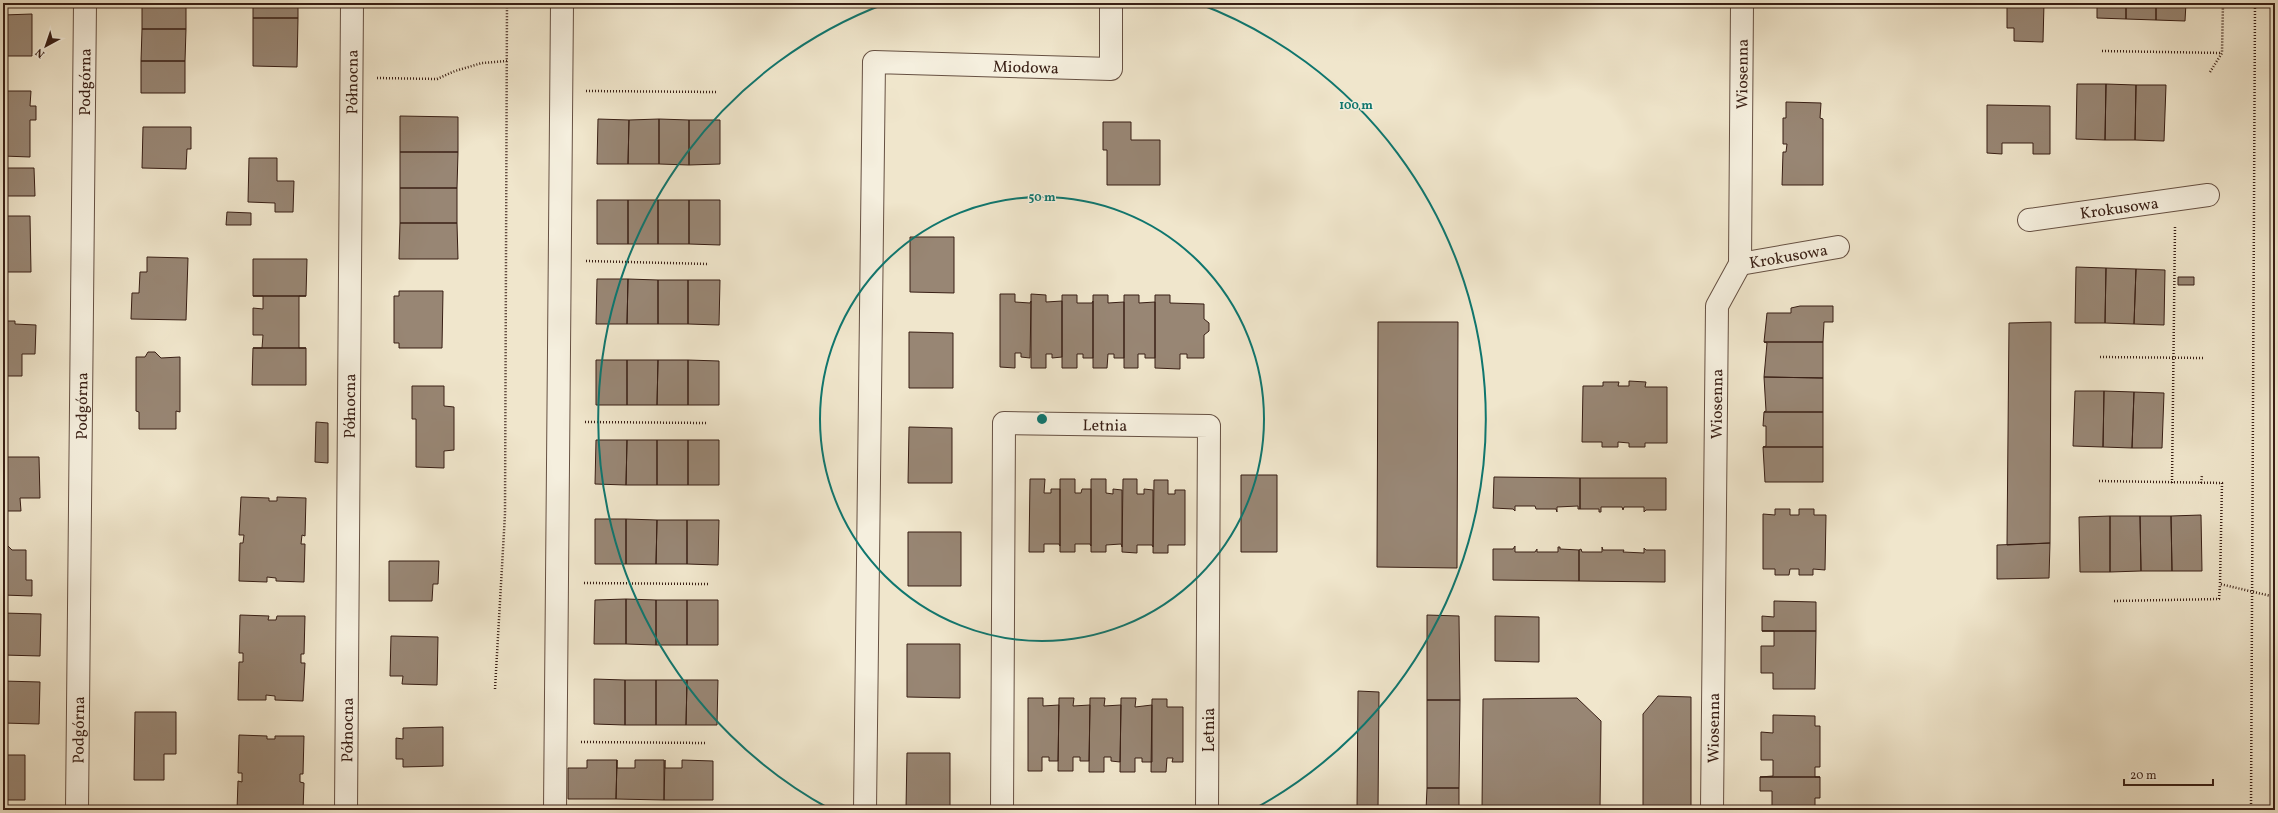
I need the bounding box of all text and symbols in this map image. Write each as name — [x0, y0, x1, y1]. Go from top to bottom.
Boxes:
north arrow — [26, 26, 66, 66]
street label: Wiosenna — [1732, 39, 1755, 109]
text: N — [33, 44, 48, 61]
street label: Podgórna — [75, 48, 98, 116]
street label: Północna — [342, 49, 365, 115]
street label: Miodowa — [993, 57, 1059, 80]
text: 100 m — [1339, 98, 1373, 114]
text: 50 m — [1028, 190, 1056, 206]
street label: Krokusowa — [2079, 193, 2160, 226]
street label: Krokusowa — [1748, 240, 1830, 275]
street label: Wiosenna — [1707, 369, 1729, 439]
street label: Podgórna — [72, 372, 94, 440]
street label: Północna — [340, 373, 362, 439]
centre of rings — [1035, 412, 1049, 426]
street label: Letnia — [1083, 415, 1127, 438]
street label: Wiosenna — [1703, 693, 1726, 763]
street label: Podgórna — [68, 696, 91, 764]
street label: Północna — [337, 697, 360, 763]
street label: Letnia — [1199, 708, 1221, 752]
scale bar — [2124, 761, 2213, 787]
text: 20 m — [2130, 768, 2157, 784]

